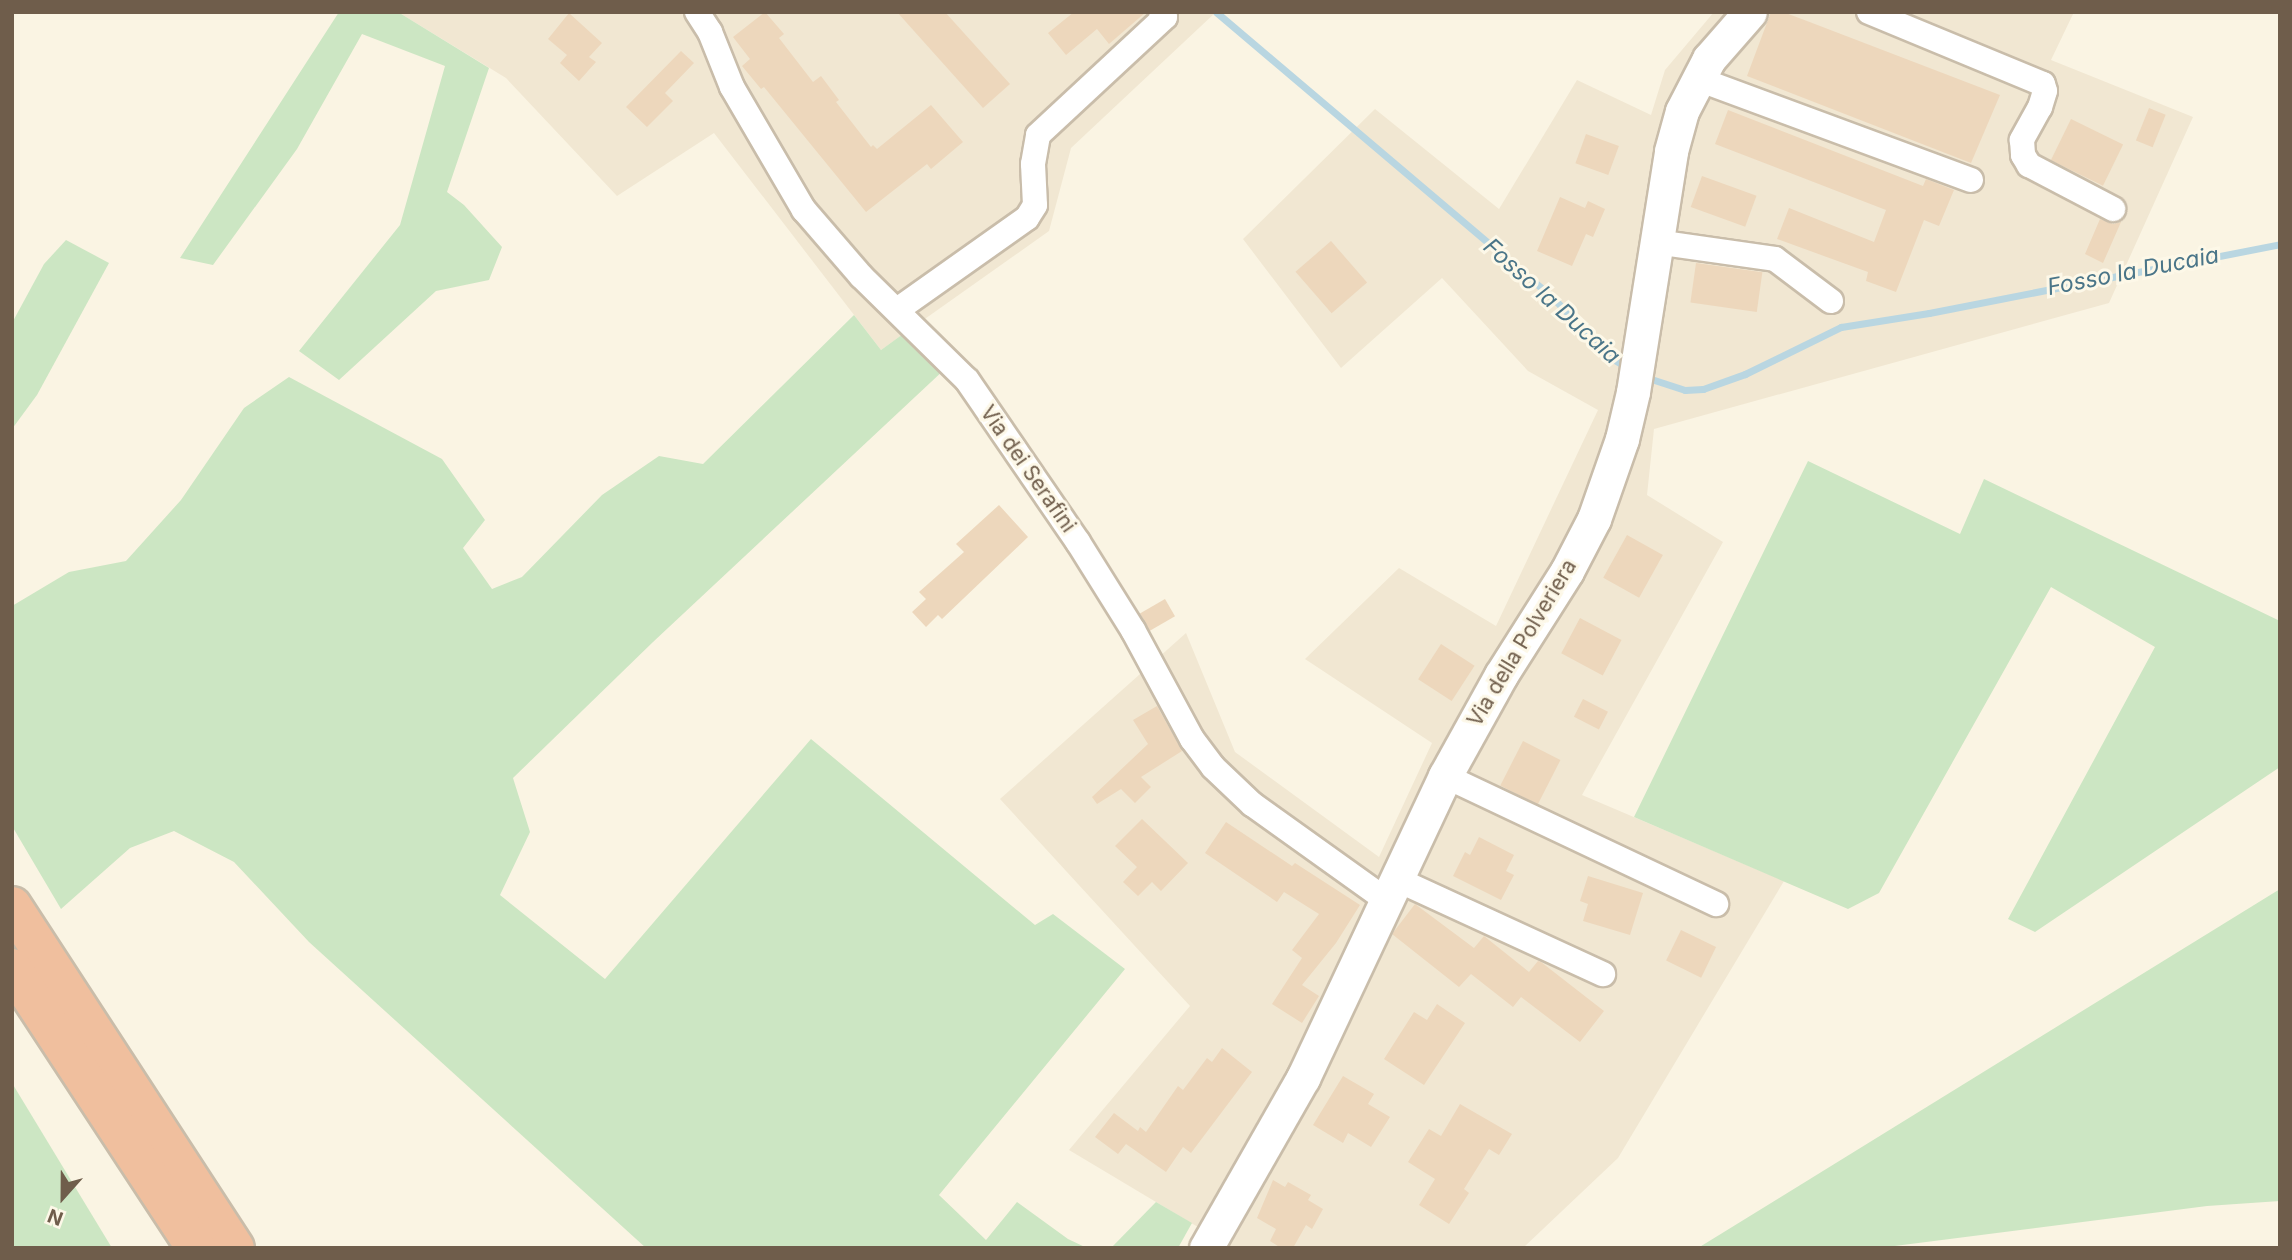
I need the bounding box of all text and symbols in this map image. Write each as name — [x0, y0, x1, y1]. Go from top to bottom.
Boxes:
water label: Fosso la Ducaia — [1478, 232, 1626, 370]
water label: Fosso la Ducaia — [2045, 241, 2221, 301]
street label: Via dei Serafini — [975, 401, 1081, 537]
street label: Via della Polveriera — [1462, 555, 1582, 731]
north arrow — [28, 1162, 98, 1232]
text: N — [44, 1204, 66, 1230]

